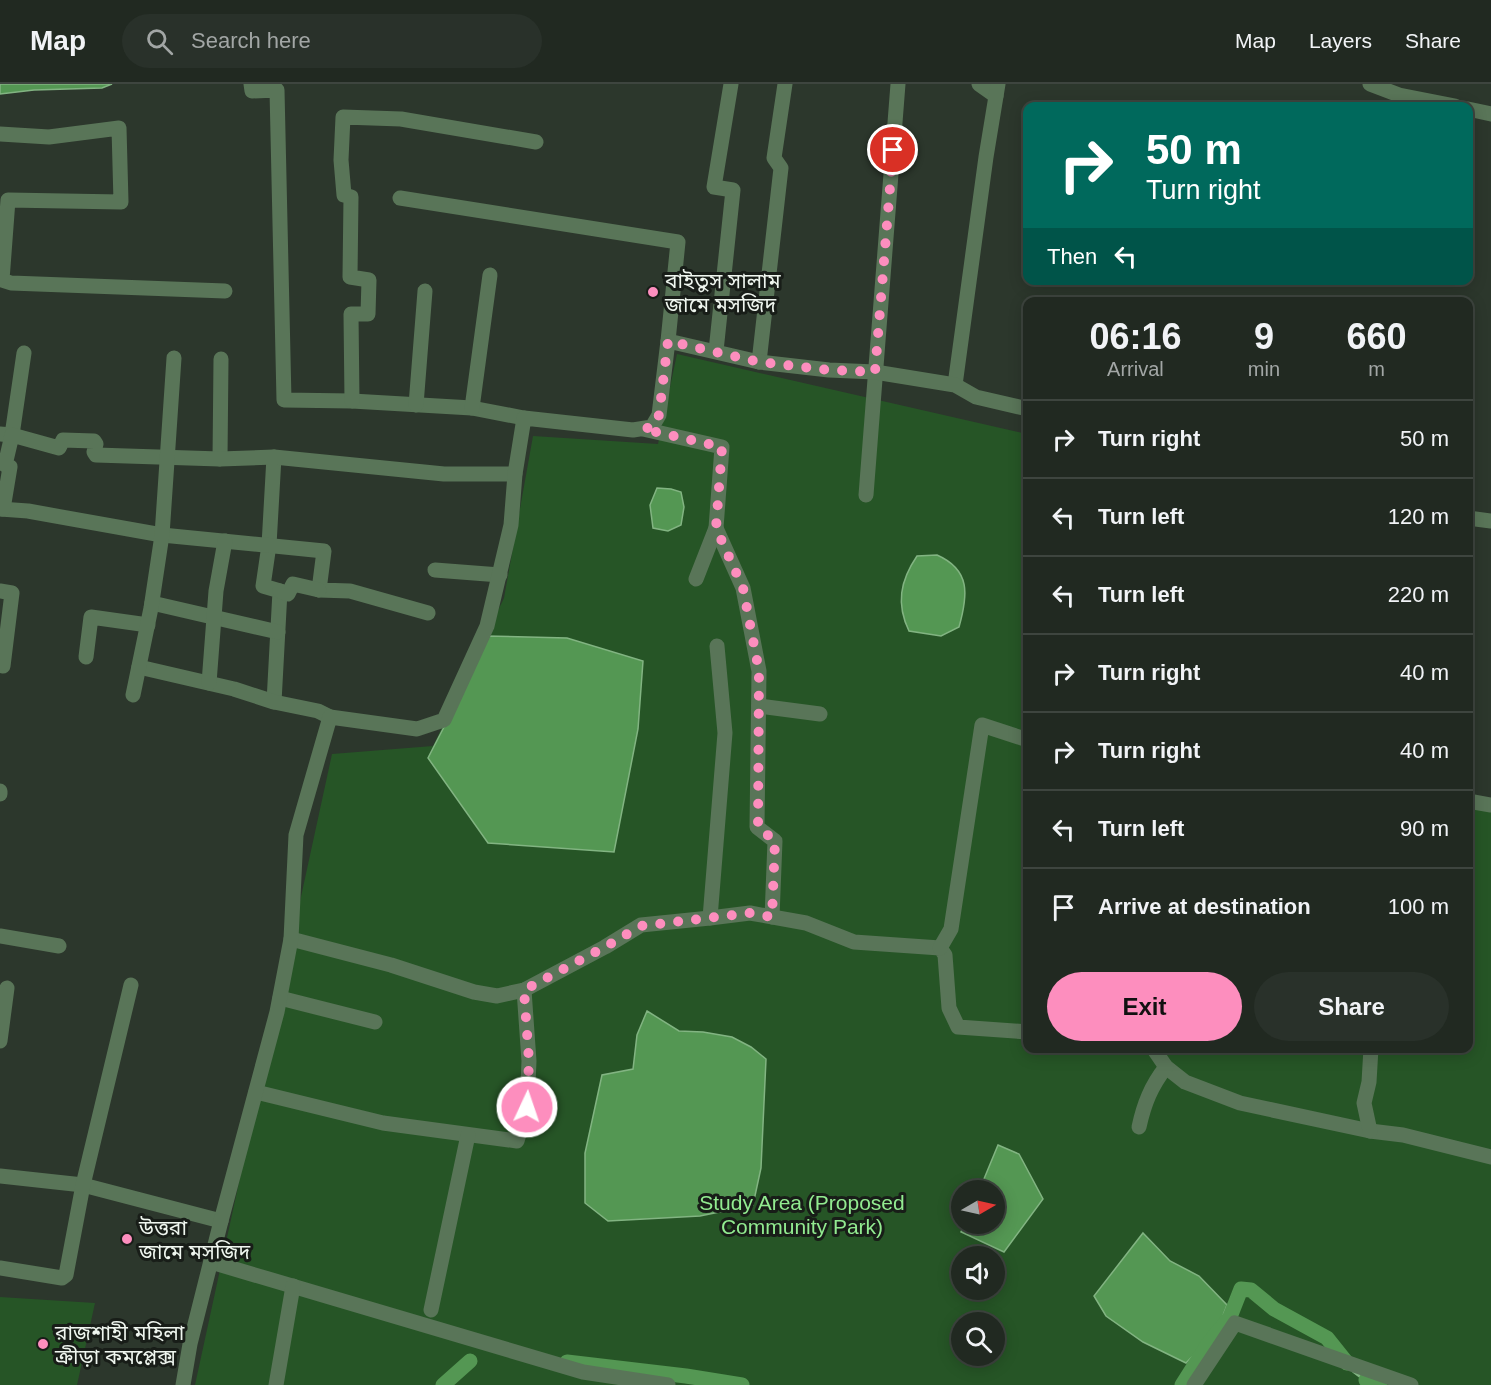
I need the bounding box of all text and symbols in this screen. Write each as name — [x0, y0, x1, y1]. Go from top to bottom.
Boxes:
search box — [122, 14, 542, 68]
text: Map — [30, 25, 86, 56]
icon: search — [143, 25, 176, 58]
text: Search here — [191, 28, 311, 53]
text: Map — [1235, 29, 1276, 52]
text: Layers — [1309, 29, 1372, 52]
text: Share — [1405, 29, 1461, 52]
pin — [867, 124, 918, 175]
icon: right — [1047, 126, 1125, 204]
text: 50 m — [1146, 126, 1242, 173]
icon: arrive — [876, 133, 909, 166]
text: Turn right — [1146, 175, 1261, 205]
icon: left — [1109, 240, 1142, 273]
text: Then — [1047, 244, 1097, 269]
place label: বাইতুস সালাম জামে মসজিদ — [664, 269, 782, 316]
marker: বাইতুস সালাম জামে মসজিদ — [646, 285, 660, 299]
text: 06:16 — [1089, 316, 1181, 357]
text: 9 — [1254, 316, 1274, 357]
text: 660 — [1346, 316, 1407, 357]
text: Arrival — [1107, 358, 1164, 380]
text: min — [1248, 358, 1280, 380]
text: m — [1368, 358, 1385, 380]
icon: right — [1047, 423, 1080, 456]
text: Turn right — [1098, 426, 1200, 451]
text: 50 m — [1400, 426, 1449, 451]
icon: left — [1047, 501, 1080, 534]
text: Turn left — [1098, 504, 1184, 529]
text: 120 m — [1388, 504, 1449, 529]
icon: left — [1047, 579, 1080, 612]
text: Turn left — [1098, 582, 1184, 607]
text: 220 m — [1388, 582, 1449, 607]
icon: right — [1047, 657, 1080, 690]
text: Turn right — [1098, 660, 1200, 685]
text: 40 m — [1400, 660, 1449, 685]
icon: right — [1047, 735, 1080, 768]
text: Turn right — [1098, 738, 1200, 763]
text: 40 m — [1400, 738, 1449, 763]
icon: left — [1047, 813, 1080, 846]
text: Turn left — [1098, 816, 1184, 841]
text: 90 m — [1400, 816, 1449, 841]
icon: arrive — [1047, 891, 1080, 924]
text: Arrive at destination — [1098, 894, 1311, 919]
text: 100 m — [1388, 894, 1449, 919]
button: Exit — [1047, 972, 1242, 1041]
button: Share — [1254, 972, 1449, 1041]
position arrow — [495, 1075, 559, 1139]
north arrow — [951, 1180, 1005, 1234]
map controls — [951, 1180, 1005, 1366]
park label: Study Area (Proposed Community Park) — [699, 1191, 905, 1238]
place label: উত্তরা জামে মসজিদ — [138, 1216, 251, 1263]
marker: উত্তরা জামে মসজিদ — [120, 1232, 134, 1246]
button: sound — [951, 1246, 1005, 1300]
button: search — [951, 1312, 1005, 1366]
place label: রাজশাহী মহিলা ক্রীড়া কমপ্লেক্স — [54, 1321, 185, 1368]
marker: রাজশাহী মহিলা ক্রীড়া কমপ্লেক্স — [36, 1337, 50, 1351]

